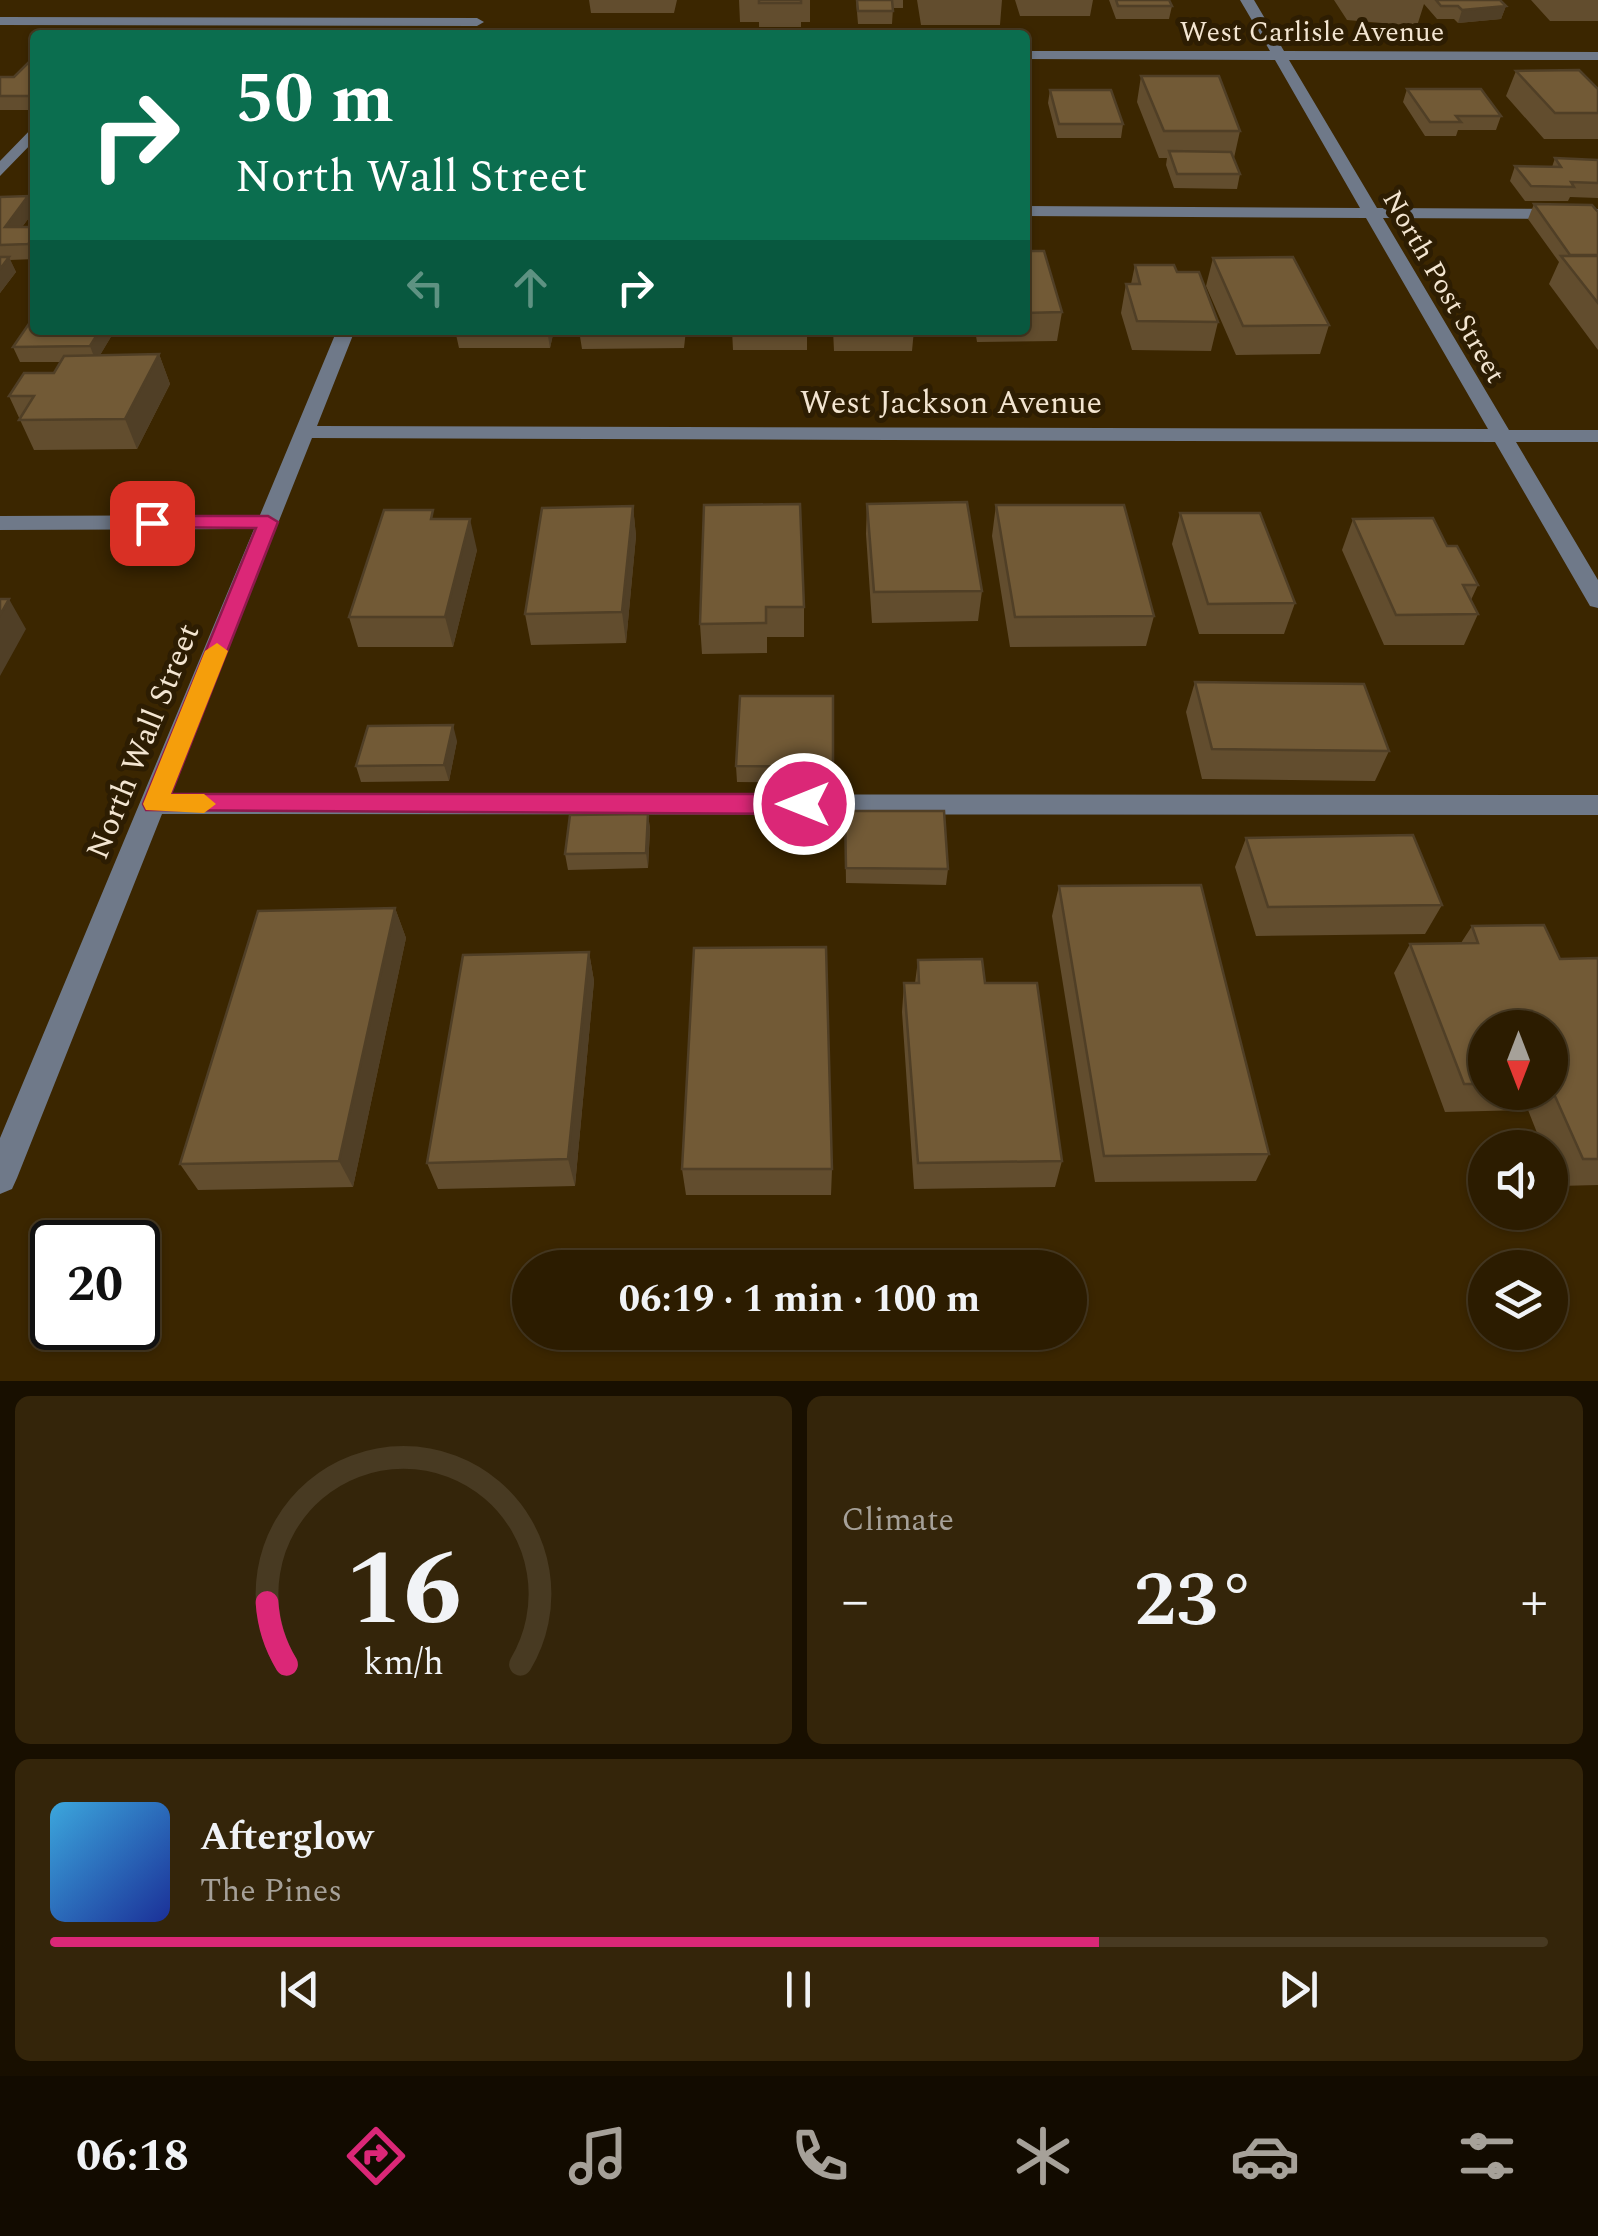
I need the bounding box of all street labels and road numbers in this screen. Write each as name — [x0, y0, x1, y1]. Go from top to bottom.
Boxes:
street label: West Carlisle Avenue — [1180, 11, 1444, 54]
street label: North Post Street — [1371, 182, 1516, 391]
street label: West Jackson Avenue — [800, 379, 1102, 428]
street label: North Wall Street — [74, 616, 213, 867]

